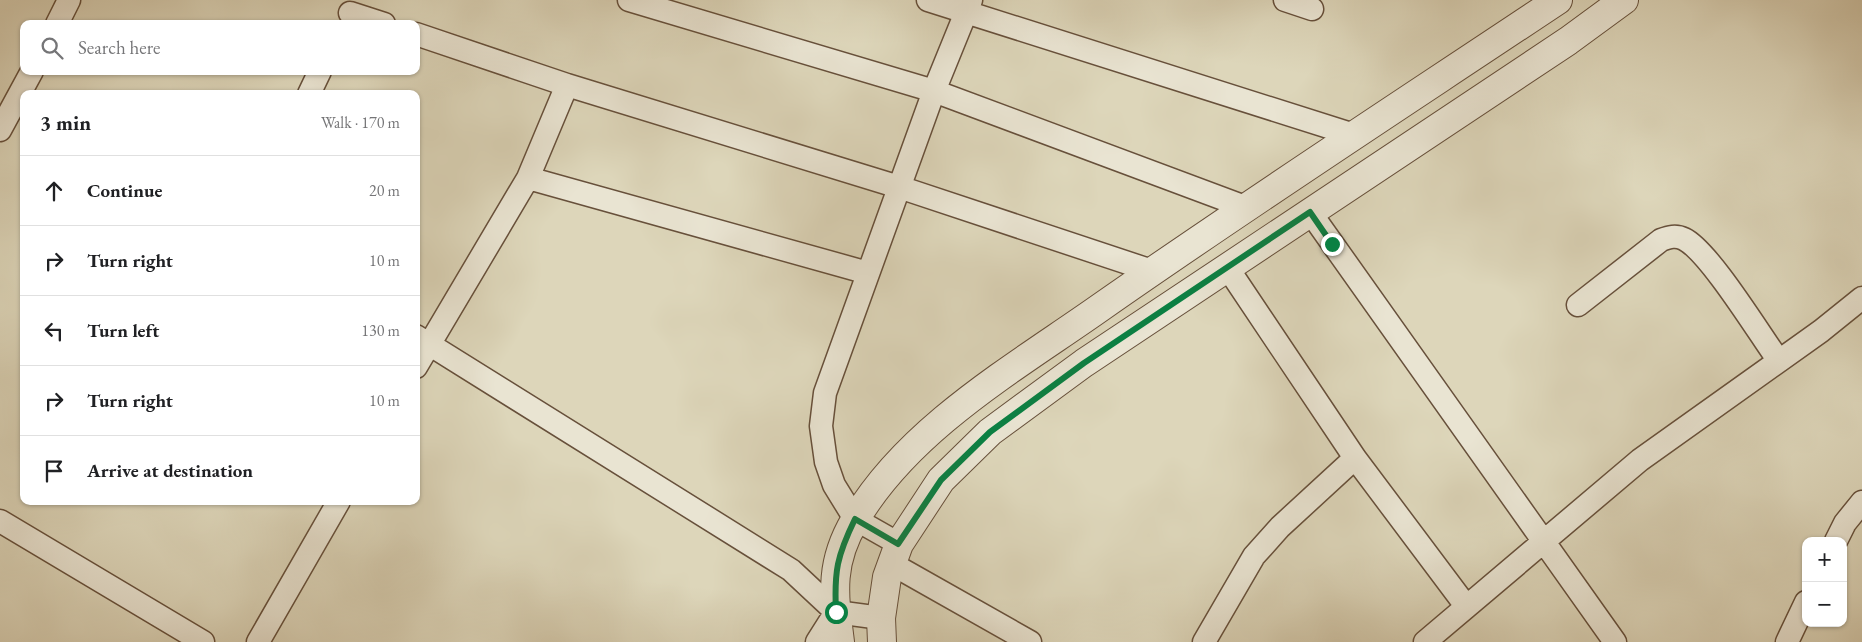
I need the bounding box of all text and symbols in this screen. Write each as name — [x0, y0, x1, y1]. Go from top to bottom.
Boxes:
search box — [20, 20, 420, 75]
icon: search — [38, 34, 66, 62]
text: Search here — [78, 35, 160, 60]
text: 3 min — [40, 109, 91, 136]
text: Walk · 170 m — [321, 112, 400, 133]
icon: ahead — [40, 177, 68, 205]
text: Continue — [87, 178, 162, 203]
text: 20 m — [369, 180, 400, 201]
route end — [1321, 233, 1344, 256]
icon: right — [40, 247, 68, 275]
text: Turn right — [87, 248, 173, 273]
text: 10 m — [369, 250, 400, 271]
icon: left — [40, 317, 68, 345]
text: Turn left — [87, 318, 159, 343]
text: 130 m — [361, 320, 400, 341]
icon: right — [40, 387, 68, 415]
text: Turn right — [87, 388, 173, 413]
text: 10 m — [369, 390, 400, 411]
icon: arrive — [40, 457, 68, 485]
text: Arrive at destination — [87, 458, 253, 483]
map controls — [1802, 537, 1847, 627]
button: + — [1802, 537, 1847, 582]
button: − — [1802, 582, 1847, 627]
route start — [825, 601, 848, 624]

